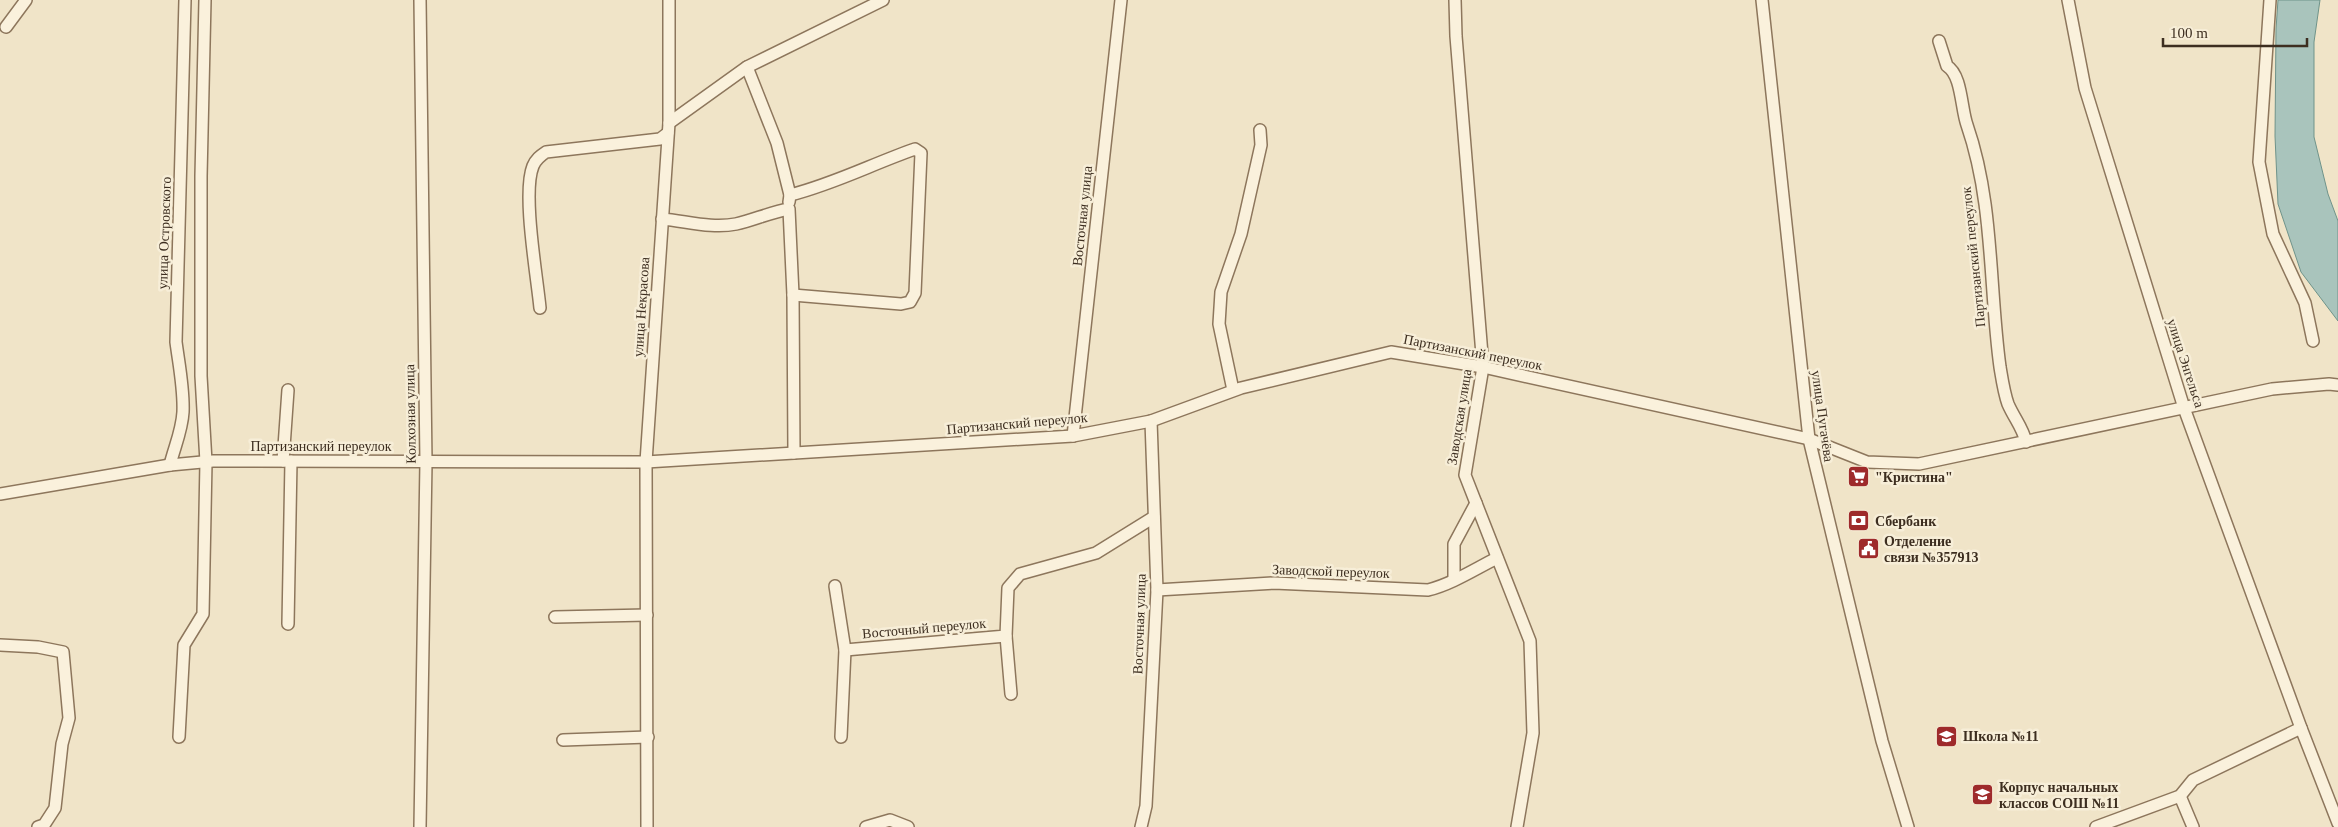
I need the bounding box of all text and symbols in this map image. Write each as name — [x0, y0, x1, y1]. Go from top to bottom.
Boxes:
scale bar — [2163, 15, 2307, 47]
text: 100 m — [2170, 25, 2208, 41]
street label: Восточная улица — [1070, 164, 1095, 267]
street label: улица Островского — [155, 176, 174, 290]
street label: Партизанский переулок — [1959, 186, 1988, 328]
street label: улица Некрасова — [631, 256, 653, 358]
street label: улица Энгельса — [2164, 317, 2207, 410]
street label: Партизанский переулок — [1402, 332, 1544, 373]
street label: Колхозная улица — [402, 363, 419, 464]
street label: Заводская улица — [1444, 367, 1475, 466]
street label: улица Пугачёва — [1809, 369, 1836, 464]
street label: Партизанский переулок — [946, 410, 1088, 437]
street label: Партизанский переулок — [250, 439, 392, 454]
supermarket icon: "Кристина" — [1847, 465, 1871, 489]
place label: "Кристина" — [1875, 470, 1953, 485]
bank icon: Сбербанк — [1847, 509, 1871, 533]
place label: Сбербанк — [1875, 514, 1937, 529]
place label: Отделение связи №357913 — [1884, 534, 1978, 565]
public building icon: Отделение связи №357913 — [1856, 537, 1880, 561]
street label: Заводской переулок — [1272, 562, 1390, 581]
street label: Восточная улица — [1130, 573, 1149, 675]
street label: Восточный переулок — [862, 616, 987, 641]
school or university icon: Школа №11 — [1935, 724, 1959, 748]
place label: Школа №11 — [1963, 729, 2039, 744]
place label: Корпус начальных классов СОШ №11 — [1999, 780, 2119, 811]
school or university icon: Корпус начальных классов СОШ №11 — [1971, 783, 1995, 807]

